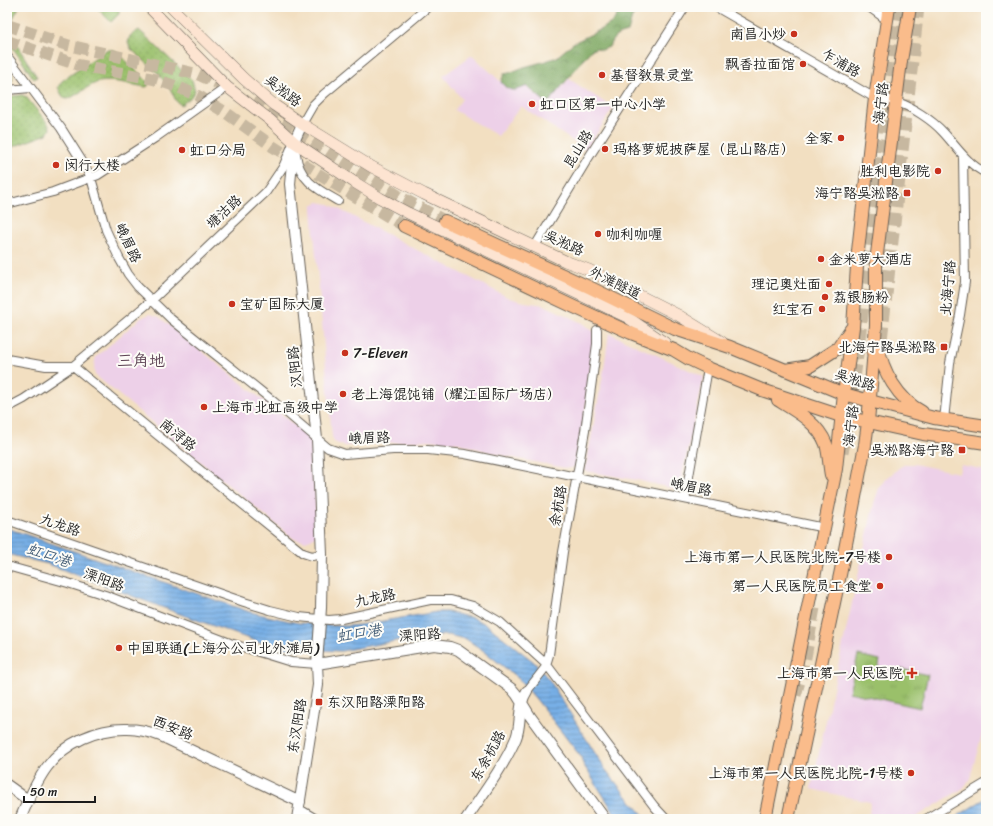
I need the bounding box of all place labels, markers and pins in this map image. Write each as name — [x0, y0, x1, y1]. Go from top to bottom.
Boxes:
place label: 南昌小炒 — [730, 22, 786, 47]
marker: 南昌小炒 — [789, 29, 799, 39]
place label: 飘香拉面馆 — [725, 52, 795, 77]
marker: 飘香拉面馆 — [798, 59, 808, 69]
place label: 基督教景灵堂 — [610, 63, 694, 88]
marker: 基督教景灵堂 — [597, 70, 607, 80]
place label: 虹口区第一中心小学 — [540, 92, 666, 117]
marker: 虹口区第一中心小学 — [527, 99, 537, 109]
place label: 全家 — [805, 126, 833, 151]
marker: 全家 — [836, 133, 846, 143]
place label: 玛格萝妮披萨屋（昆山路店） — [613, 137, 795, 162]
place label: 虹口分局 — [190, 138, 246, 163]
marker: 玛格萝妮披萨屋（昆山路店） — [600, 144, 610, 154]
marker: 虹口分局 — [177, 145, 187, 155]
place label: 闵行大楼 — [64, 153, 120, 178]
place label: 胜利电影院 — [860, 159, 930, 184]
marker: 闵行大楼 — [51, 160, 61, 170]
marker: 胜利电影院 — [933, 166, 943, 176]
place label: 海宁路吴淞路 — [815, 181, 899, 206]
marker: 海宁路吴淞路 — [902, 188, 912, 198]
place label: 咖利咖喱 — [606, 222, 662, 247]
marker: 咖利咖喱 — [593, 229, 603, 239]
place label: 金米萝大酒店 — [829, 247, 913, 272]
marker: 金米萝大酒店 — [816, 254, 826, 264]
place label: 理记奥灶面 — [751, 272, 821, 297]
marker: 理记奥灶面 — [824, 279, 834, 289]
place label: 荔银肠粉 — [833, 285, 889, 310]
place label: 宝矿国际大厦 — [240, 292, 324, 317]
marker: 荔银肠粉 — [820, 292, 830, 302]
place label: 红宝石 — [772, 297, 814, 322]
marker: 宝矿国际大厦 — [227, 299, 237, 309]
marker: 红宝石 — [817, 304, 827, 314]
place label: 北海宁路吴淞路 — [838, 335, 936, 360]
place label: 7-Eleven — [353, 341, 408, 366]
marker: 北海宁路吴淞路 — [939, 342, 949, 352]
marker: 7-Eleven — [340, 348, 350, 358]
place label: 老上海馄饨铺（耀江国际广场店） — [351, 382, 561, 407]
marker: 老上海馄饨铺（耀江国际广场店） — [338, 389, 348, 399]
place label: 上海市北虹高级中学 — [212, 395, 338, 420]
marker: 上海市北虹高级中学 — [199, 402, 209, 412]
place label: 吴淞路海宁路 — [870, 438, 954, 463]
marker: 吴淞路海宁路 — [957, 445, 967, 455]
place label: 上海市第一人民医院北院-7号楼 — [685, 545, 881, 570]
marker: 上海市第一人民医院北院-7号楼 — [884, 552, 894, 562]
place label: 第一人民医院员工食堂 — [732, 574, 872, 599]
marker: 第一人民医院员工食堂 — [875, 581, 885, 591]
place label: 中国联通(上海分公司北外滩局) — [127, 636, 320, 661]
marker: 中国联通(上海分公司北外滩局) — [114, 643, 124, 653]
place label: 上海市第一人民医院 — [777, 661, 903, 686]
marker: 上海市第一人民医院 — [906, 667, 918, 679]
place label: 东汉阳路溧阳路 — [327, 690, 425, 715]
marker: 东汉阳路溧阳路 — [314, 697, 324, 707]
place label: 上海市第一人民医院北院-1号楼 — [708, 761, 903, 786]
marker: 上海市第一人民医院北院-1号楼 — [906, 768, 916, 778]

